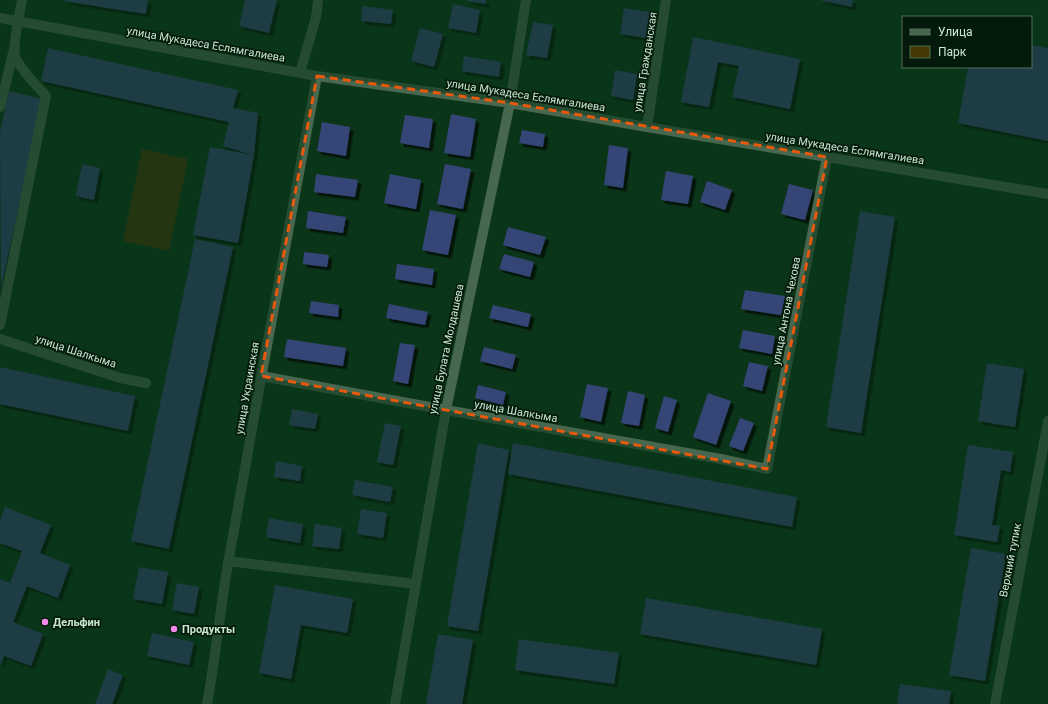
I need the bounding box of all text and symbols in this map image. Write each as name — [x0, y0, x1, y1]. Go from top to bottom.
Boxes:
street label: улица Гражданская — [631, 11, 660, 113]
legend — [902, 16, 1032, 68]
street label: улица Мукадеса Еслямгалиева — [126, 24, 286, 65]
text: Улица — [938, 25, 973, 39]
text: Парк — [938, 45, 967, 59]
street label: улица Мукадеса Еслямгалиева — [446, 77, 606, 114]
street label: улица Мукадеса Еслямгалиева — [765, 130, 925, 167]
street label: улица Антона Чехова — [770, 256, 803, 366]
street label: улица Булата Молдашева — [426, 283, 467, 415]
street label: улица Шалкыма — [34, 332, 118, 371]
street label: улица Украинская — [233, 341, 262, 435]
street label: улица Шалкыма — [473, 398, 559, 425]
street label: Верхний тупик — [997, 522, 1024, 598]
place label: Дельфин — [53, 616, 100, 629]
marker: Дельфин — [40, 617, 50, 627]
place label: Продукты — [182, 623, 235, 636]
marker: Продукты — [169, 624, 179, 634]

